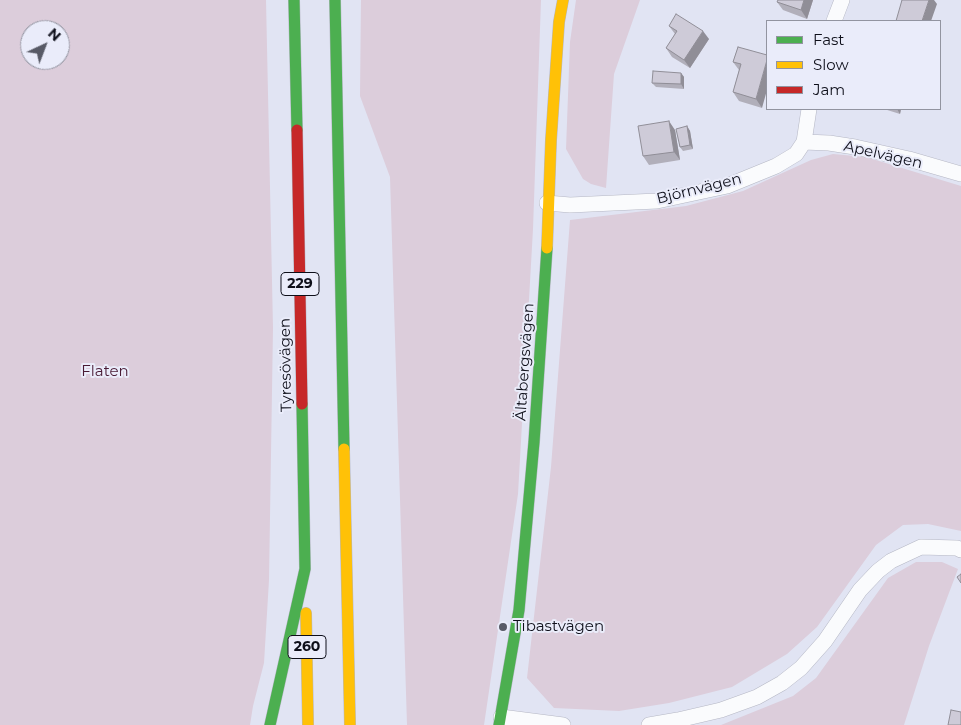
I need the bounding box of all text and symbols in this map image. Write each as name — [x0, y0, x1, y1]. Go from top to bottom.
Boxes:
north arrow — [20, 20, 70, 70]
legend — [766, 20, 941, 110]
text: N — [44, 24, 65, 45]
text: Fast — [813, 30, 844, 49]
text: Slow — [813, 55, 849, 74]
text: Jam — [813, 80, 845, 99]
street label: Apelvägen — [842, 137, 924, 173]
street label: Björnvägen — [655, 170, 743, 208]
road number: 229 — [281, 272, 319, 296]
street label: Ältabergsvägen — [512, 303, 538, 421]
street label: Tyresövägen — [276, 318, 296, 412]
park label: Flaten — [81, 363, 129, 381]
place label: Tibastvägen — [513, 618, 604, 636]
marker: Tibastvägen — [497, 621, 509, 633]
road number: 260 — [288, 636, 326, 659]

